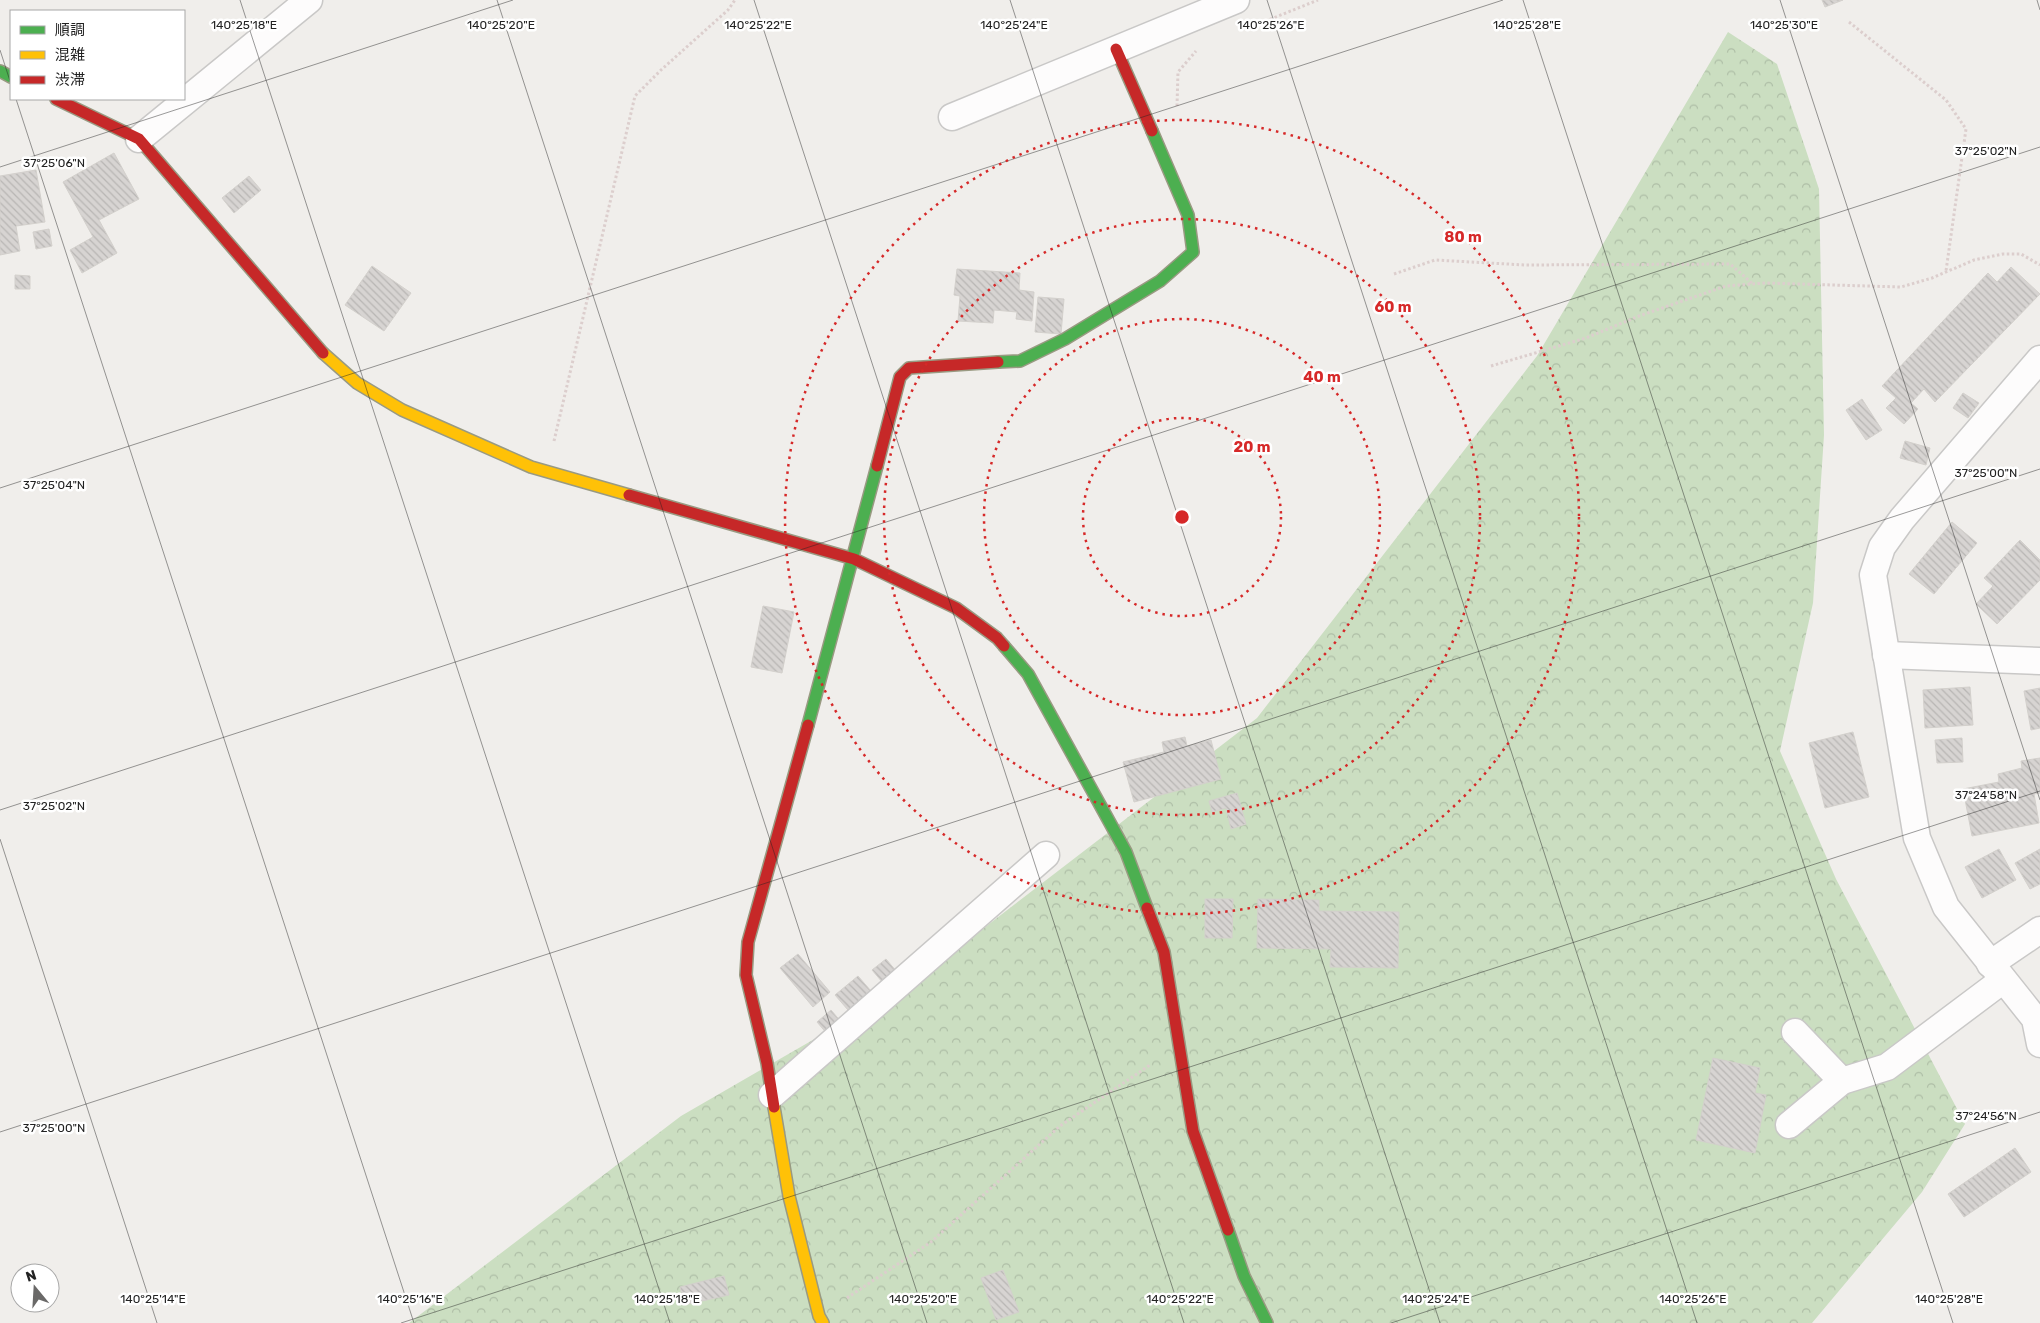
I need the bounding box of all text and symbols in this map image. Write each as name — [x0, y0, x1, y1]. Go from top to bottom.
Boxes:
legend — [10, 10, 185, 100]
text: 140°25'18"E — [211, 18, 277, 32]
text: 140°25'20"E — [467, 18, 535, 32]
text: 140°25'22"E — [724, 18, 792, 32]
text: 140°25'24"E — [980, 18, 1048, 32]
text: 140°25'26"E — [1237, 18, 1305, 32]
text: 140°25'28"E — [1493, 18, 1561, 32]
text: 140°25'30"E — [1750, 18, 1818, 32]
text: 順調 — [55, 21, 85, 39]
text: 混雑 — [55, 46, 85, 64]
text: 渋滞 — [55, 71, 85, 89]
text: 37°25'02"N — [1955, 144, 2017, 158]
text: 37°25'06"N — [23, 156, 85, 170]
text: 80 m — [1444, 228, 1482, 246]
text: 60 m — [1375, 298, 1411, 316]
text: 40 m — [1303, 368, 1341, 386]
text: 20 m — [1234, 438, 1270, 456]
text: 37°25'00"N — [1955, 466, 2017, 480]
text: 37°25'04"N — [23, 478, 85, 492]
centre of rings — [1173, 508, 1191, 526]
text: 37°24'58"N — [1955, 788, 2017, 802]
text: 37°25'02"N — [23, 799, 85, 813]
text: 37°24'56"N — [1955, 1109, 2017, 1123]
text: 37°25'00"N — [23, 1121, 85, 1135]
north arrow — [10, 1263, 60, 1313]
text: N — [24, 1266, 39, 1286]
text: 140°25'14"E — [120, 1292, 186, 1306]
text: 140°25'16"E — [377, 1292, 443, 1306]
text: 140°25'18"E — [634, 1292, 700, 1306]
text: 140°25'20"E — [889, 1292, 957, 1306]
text: 140°25'22"E — [1146, 1292, 1214, 1306]
text: 140°25'24"E — [1402, 1292, 1470, 1306]
text: 140°25'26"E — [1659, 1292, 1727, 1306]
text: 140°25'28"E — [1915, 1292, 1983, 1306]

